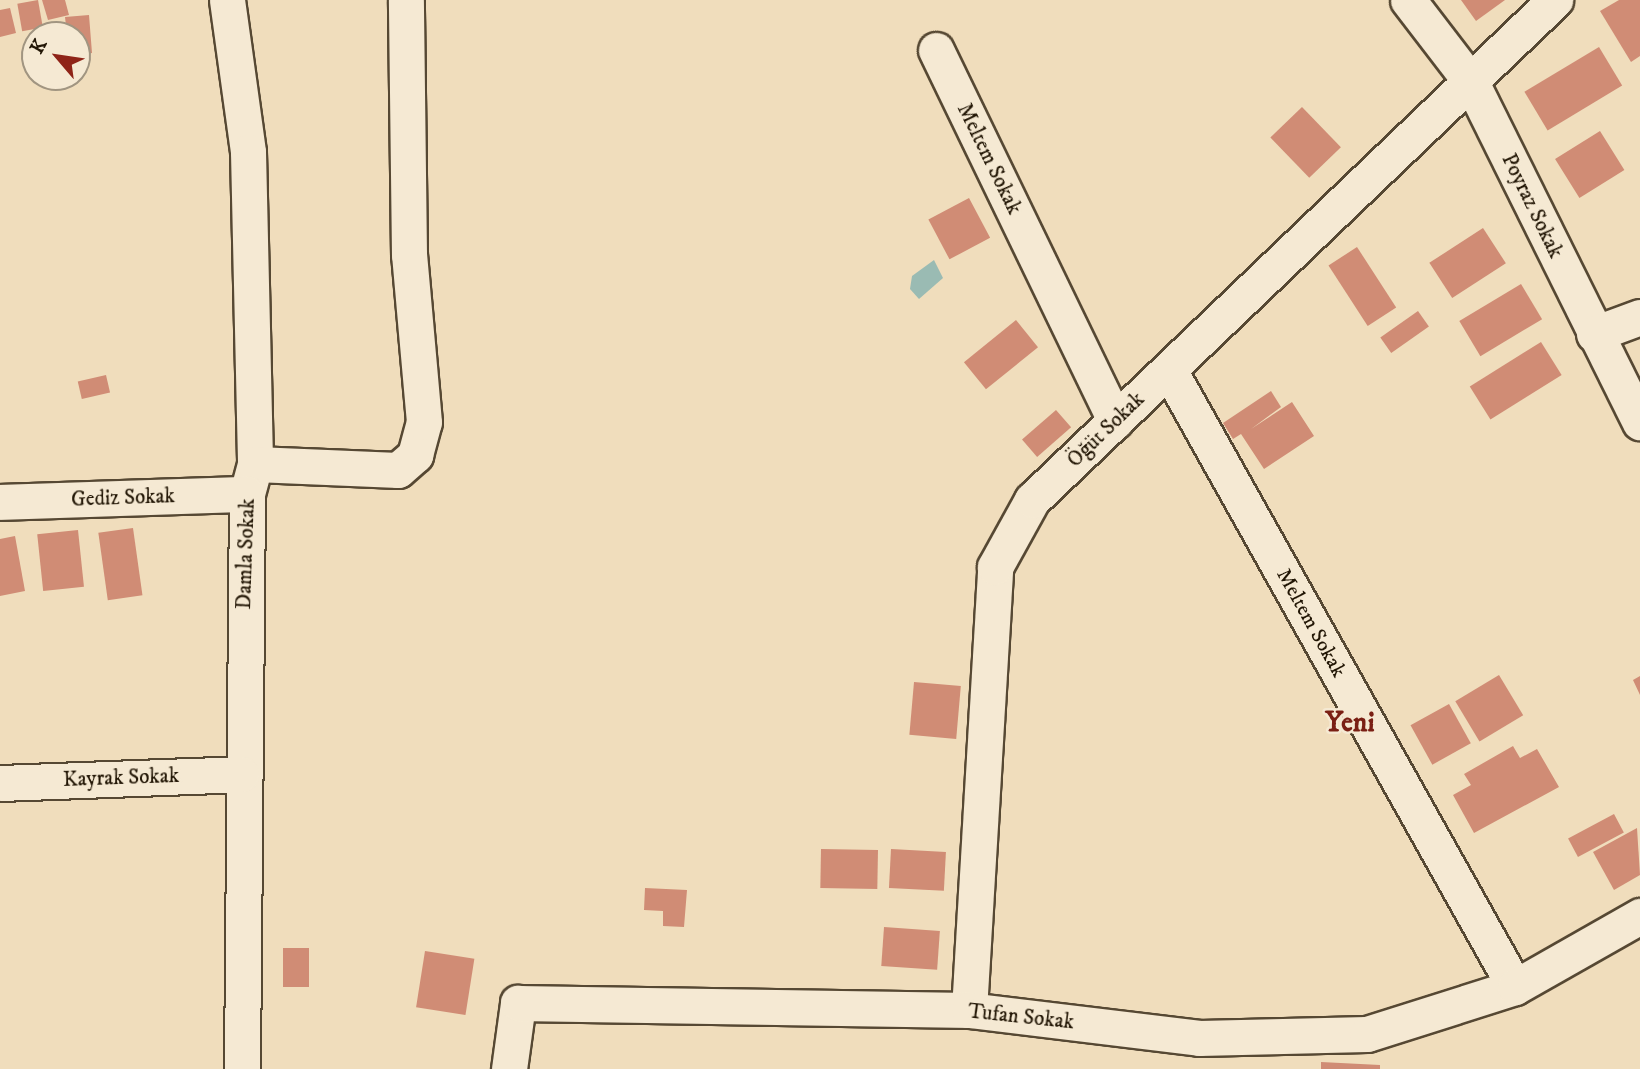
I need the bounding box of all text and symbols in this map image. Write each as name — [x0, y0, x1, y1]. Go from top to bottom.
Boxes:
north arrow — [21, 21, 91, 91]
text: K — [26, 35, 52, 58]
street label: Meltem Sokak — [951, 99, 1027, 219]
street label: Poyraz Sokak — [1496, 150, 1568, 262]
street label: Öğüt Sokak — [1062, 387, 1150, 473]
street label: Gediz Sokak — [71, 484, 175, 512]
street label: Damla Sokak — [231, 498, 261, 610]
street label: Meltem Sokak — [1271, 564, 1351, 682]
district label: Yeni — [1325, 706, 1375, 740]
street label: Kayrak Sokak — [63, 763, 179, 793]
street label: Tufan Sokak — [967, 999, 1075, 1035]

